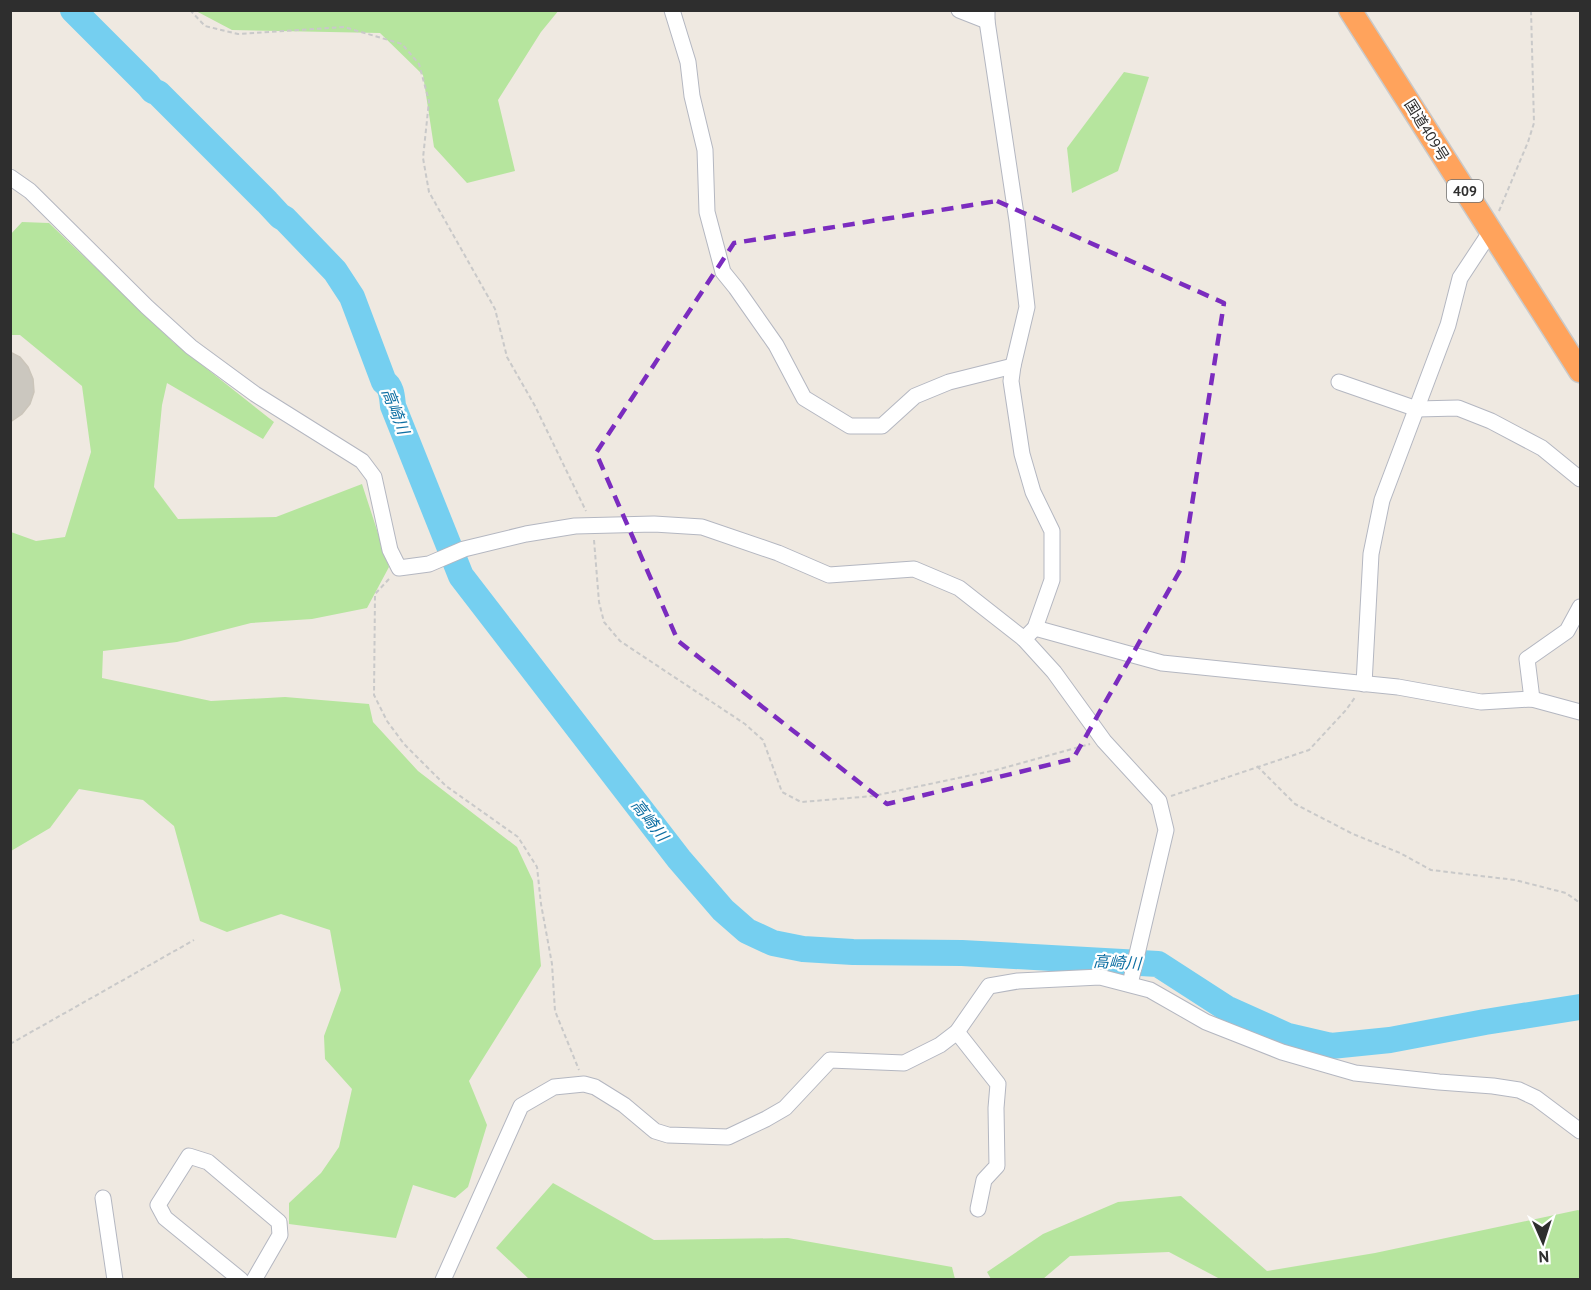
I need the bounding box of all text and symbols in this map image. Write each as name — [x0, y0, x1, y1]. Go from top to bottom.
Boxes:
street label: 国道409号 — [1401, 95, 1453, 165]
road number: 409 — [1447, 180, 1483, 202]
water label: 高崎川 — [378, 385, 415, 439]
water label: 高崎川 — [627, 795, 674, 847]
water label: 高崎川 — [1093, 951, 1143, 973]
north arrow — [1513, 1212, 1573, 1272]
text: N — [1538, 1247, 1550, 1267]

